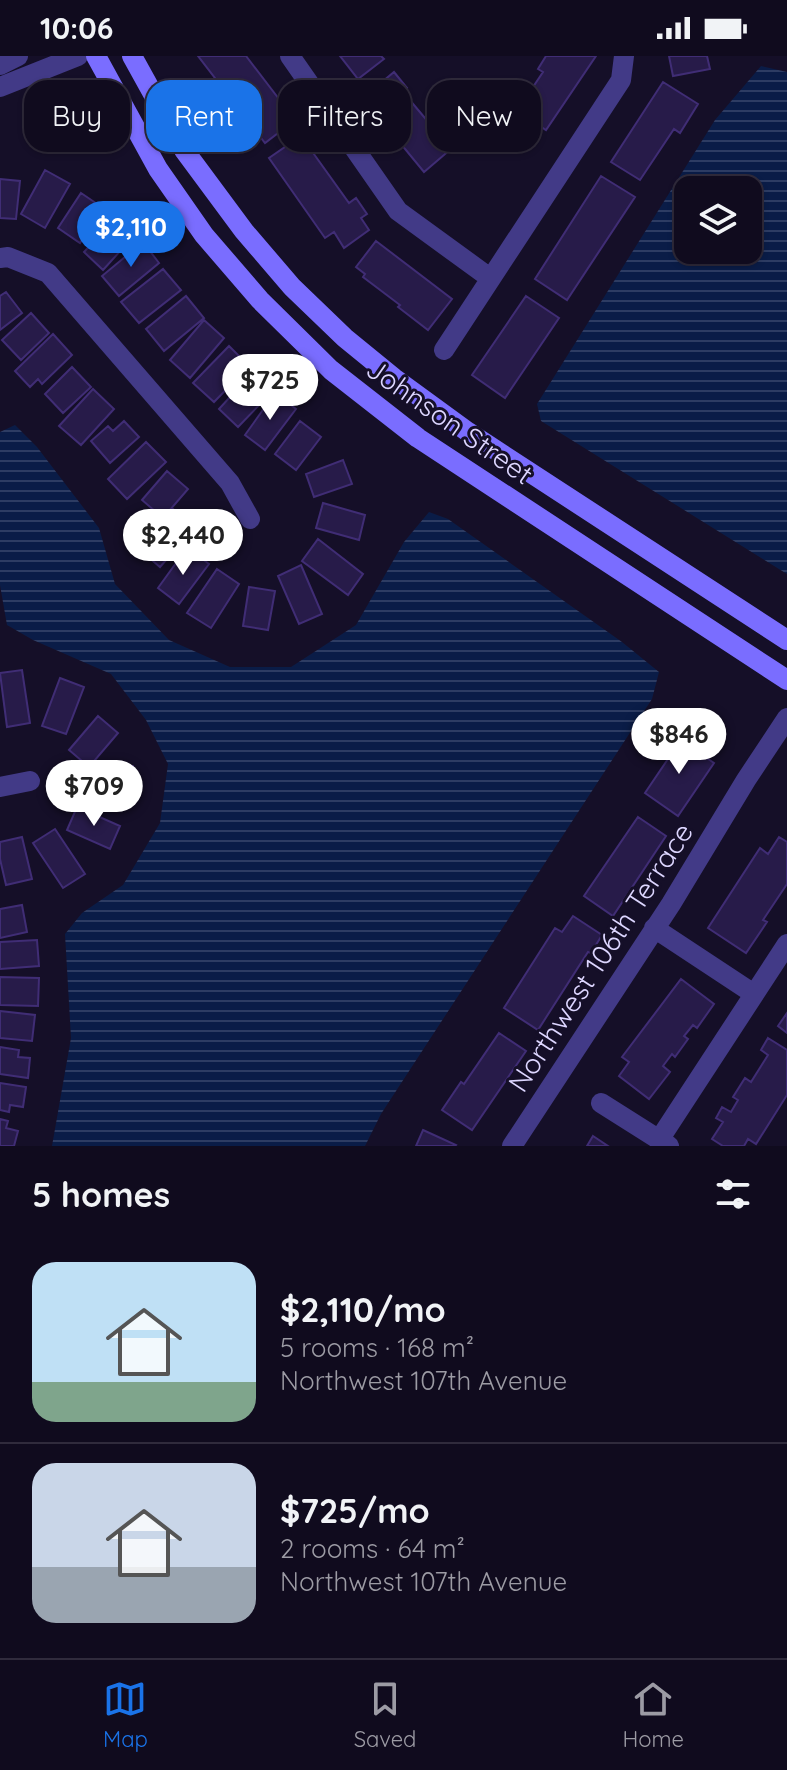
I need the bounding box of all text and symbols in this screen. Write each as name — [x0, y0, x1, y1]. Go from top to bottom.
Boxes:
text: 10:06 — [40, 9, 113, 47]
chip: Buy — [24, 80, 130, 152]
chip: Rent — [146, 80, 262, 152]
chip: Filters — [278, 80, 411, 152]
chip: New — [427, 80, 541, 152]
map controls — [674, 176, 762, 264]
button: layers — [674, 176, 762, 264]
pin: $2,110 — [66, 201, 196, 269]
text: $2,110 — [95, 210, 167, 243]
street label: Johnson Street — [360, 351, 540, 491]
pin: $725 — [223, 354, 317, 422]
text: $725 — [240, 363, 300, 396]
pin: $2,440 — [118, 509, 248, 577]
text: $2,440 — [141, 518, 225, 551]
pin: $846 — [632, 708, 726, 776]
text: $846 — [649, 717, 709, 750]
pin: $709 — [47, 760, 141, 828]
text: $709 — [64, 769, 124, 802]
street label: Northwest 106th Terrace — [500, 816, 700, 1098]
icon: filters — [711, 1172, 755, 1216]
text: 5 homes — [32, 1173, 170, 1216]
text: $2,110/mo — [280, 1288, 446, 1331]
icon: home — [96, 1294, 192, 1390]
text: 5 rooms · 168 m² — [280, 1331, 474, 1364]
text: Northwest 107th Avenue — [280, 1364, 567, 1397]
text: $725/mo — [280, 1489, 430, 1532]
icon: home — [96, 1495, 192, 1591]
text: 2 rooms · 64 m² — [280, 1532, 465, 1565]
text: Northwest 107th Avenue — [280, 1565, 567, 1598]
tab: Map — [103, 1677, 148, 1753]
tab: Saved — [354, 1677, 416, 1753]
tab: Home — [622, 1677, 684, 1753]

